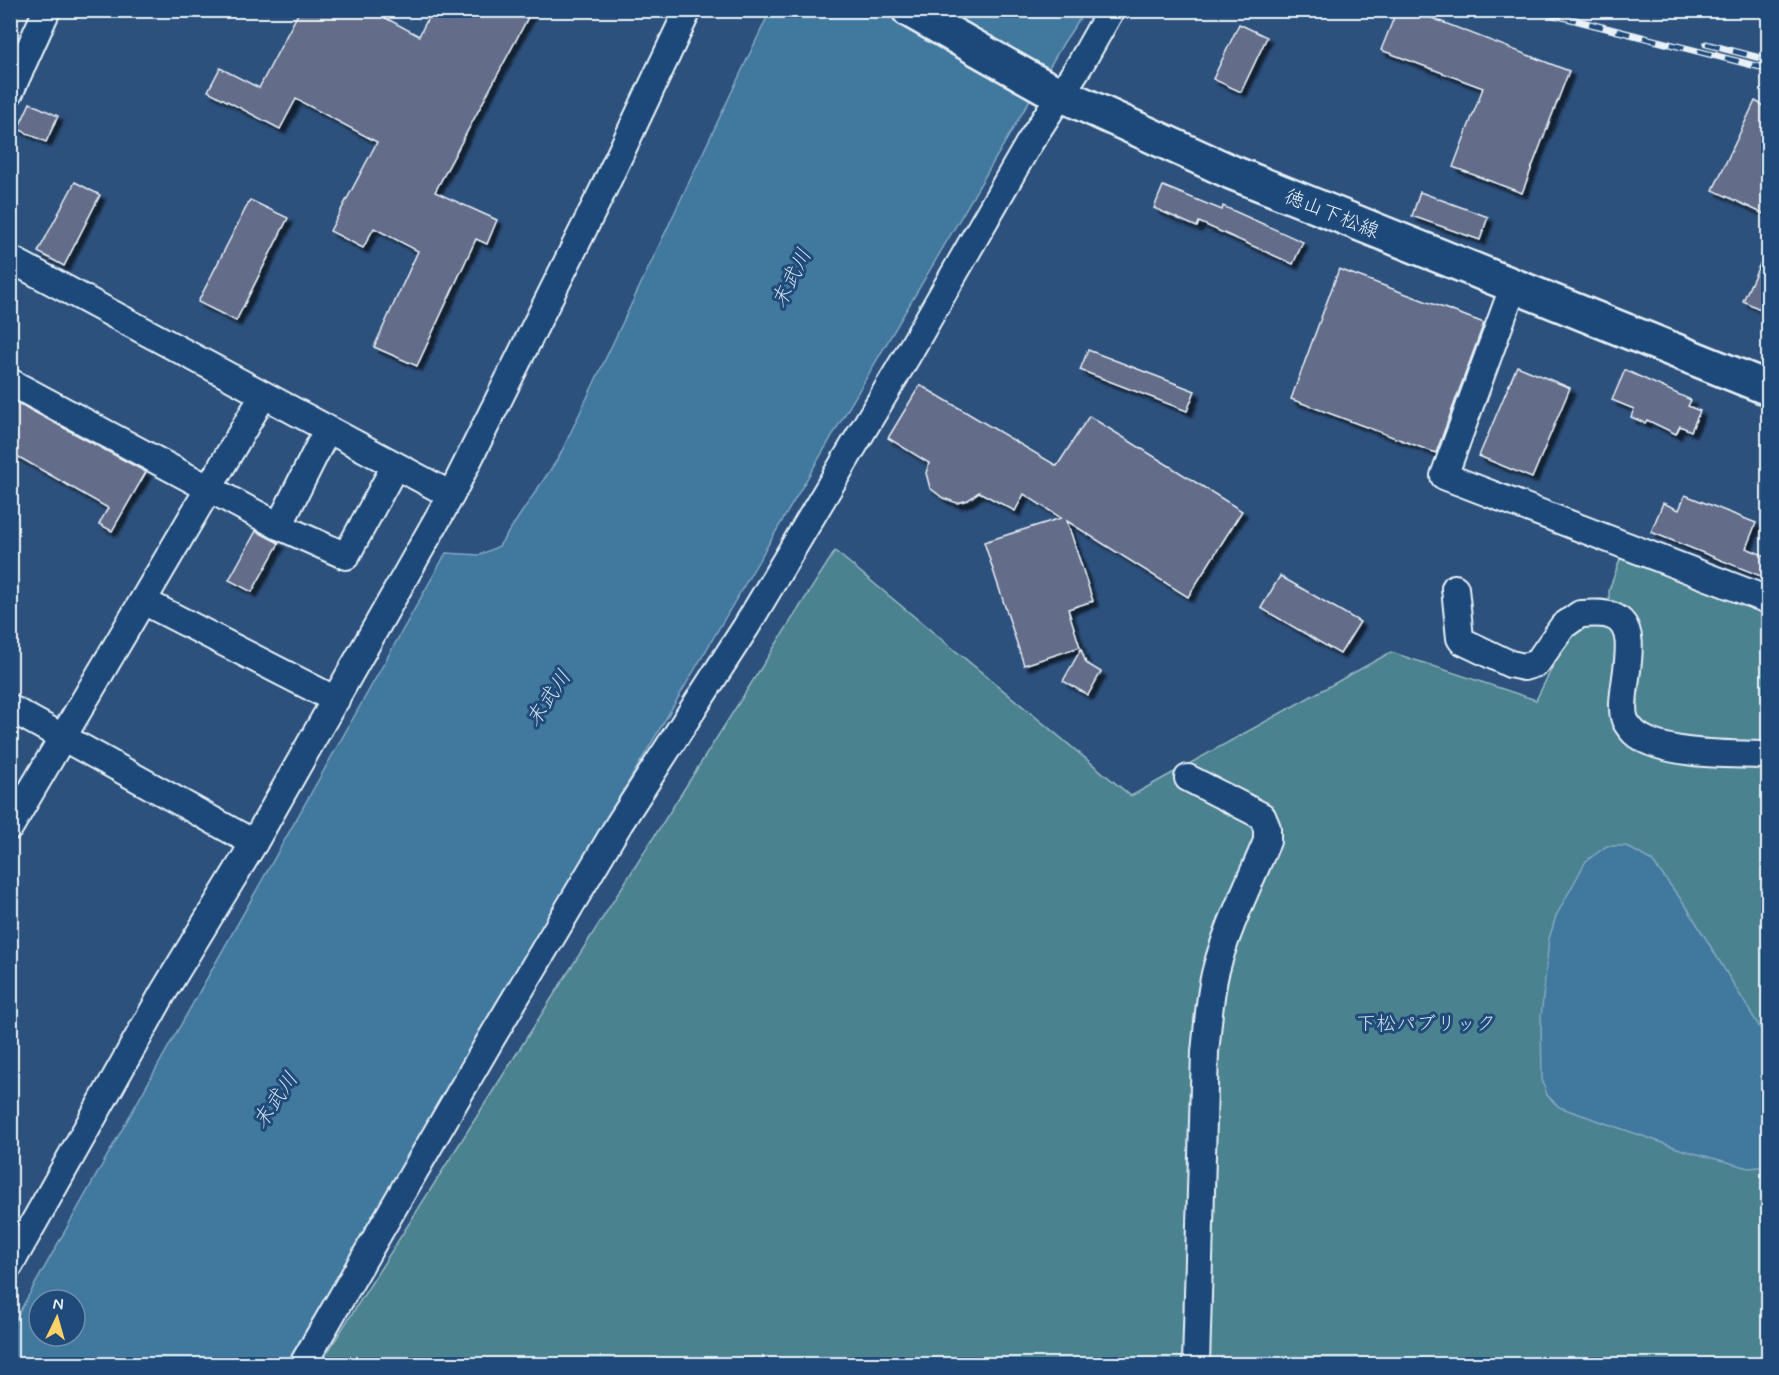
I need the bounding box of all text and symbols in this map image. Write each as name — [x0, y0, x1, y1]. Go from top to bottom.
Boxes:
street label: 徳山下松線 — [1280, 183, 1383, 246]
water label: 末武川 — [765, 244, 819, 313]
water label: 末武川 — [520, 665, 578, 733]
park label: 下松パブリック — [1356, 1011, 1496, 1038]
water label: 末武川 — [247, 1067, 305, 1135]
north arrow — [27, 1288, 87, 1348]
text: N — [52, 1294, 64, 1315]

